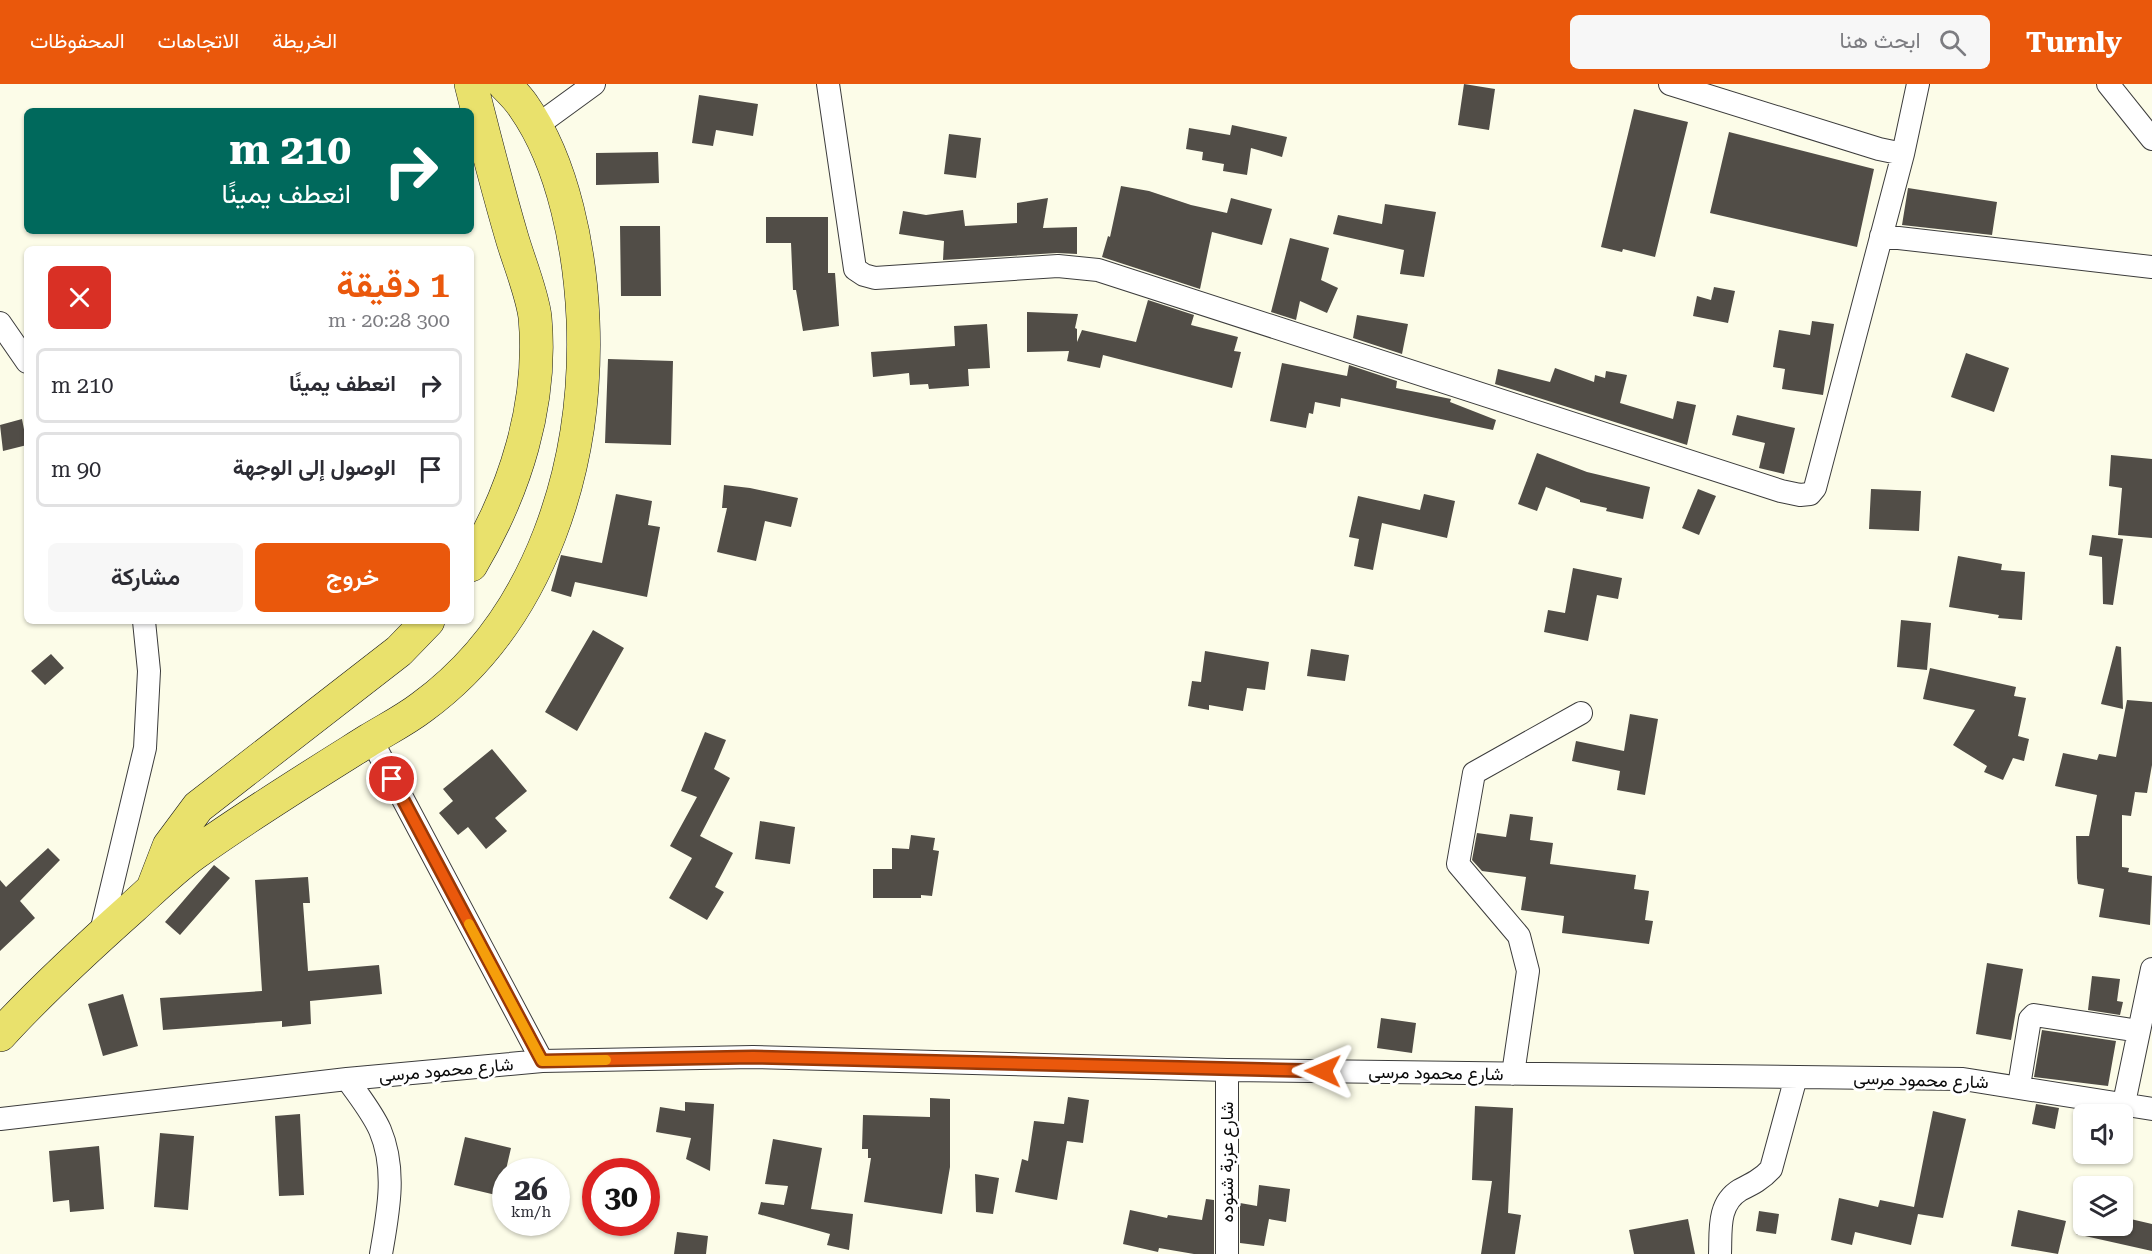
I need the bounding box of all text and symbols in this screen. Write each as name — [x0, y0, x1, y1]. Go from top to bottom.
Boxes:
search box — [1570, 15, 1990, 69]
icon: search — [1936, 26, 1969, 59]
text: Turnly — [2026, 26, 2122, 59]
text: ابحث هنا — [1840, 28, 1921, 53]
text: المحفوظات — [30, 29, 125, 53]
text: الاتجاهات — [158, 29, 239, 53]
text: الخريطة — [272, 29, 337, 53]
text: 210 m — [229, 125, 351, 174]
icon: right — [372, 132, 450, 210]
text: انعطف يمينًا — [222, 178, 351, 210]
text: 1 دقيقة — [336, 264, 450, 306]
button: close — [48, 266, 111, 329]
text: 300 m · 20:28 — [328, 308, 450, 332]
icon: right — [414, 369, 447, 402]
text: انعطف يمينًا — [289, 371, 396, 396]
text: 210 m — [51, 373, 114, 398]
icon: arrive — [414, 453, 447, 486]
text: الوصول إلى الوجهة — [233, 455, 396, 480]
text: 90 m — [51, 457, 101, 482]
button: مشاركة — [48, 543, 243, 612]
button: خروج — [255, 543, 450, 612]
pin — [366, 753, 417, 804]
icon: arrive — [375, 762, 408, 795]
position arrow — [1291, 1039, 1355, 1103]
street label: شارع محمود مرسى — [378, 1053, 514, 1088]
street label: شارع محمود مرسى — [1368, 1061, 1504, 1086]
street label: شارع محمود مرسى — [1853, 1067, 1989, 1094]
street label: شارع عزبة شنوده — [1216, 1101, 1239, 1223]
map controls — [2073, 1104, 2133, 1236]
button: sound — [2073, 1104, 2133, 1164]
speed limit sign: 30 — [582, 1158, 660, 1236]
text: 26 — [514, 1172, 548, 1207]
button: layers — [2073, 1176, 2133, 1236]
text: km/h — [511, 1203, 551, 1221]

